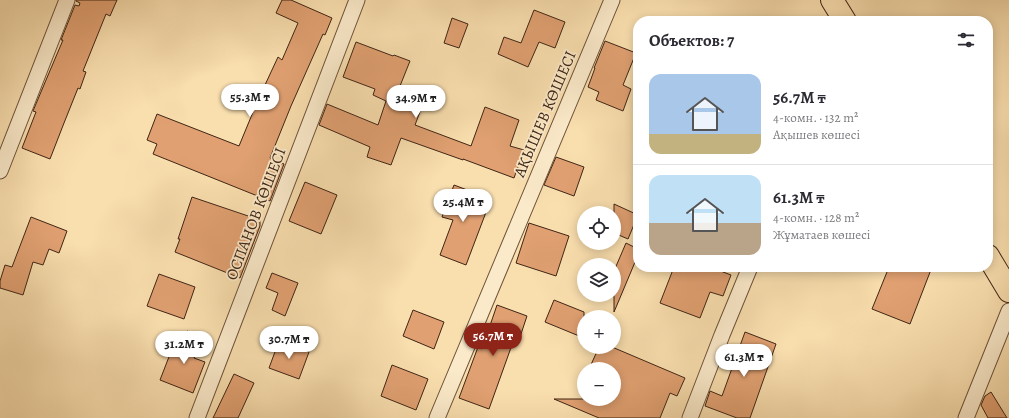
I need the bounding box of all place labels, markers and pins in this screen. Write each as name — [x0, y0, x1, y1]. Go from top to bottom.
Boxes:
pin: 55.3M ₸ — [213, 84, 287, 118]
pin: 34.9M ₸ — [379, 85, 453, 119]
pin: 25.4M ₸ — [426, 189, 500, 223]
pin: 56.7M ₸ — [456, 323, 530, 357]
pin: 30.7M ₸ — [252, 326, 326, 360]
pin: 31.2M ₸ — [147, 331, 221, 365]
pin: 61.3M ₸ — [707, 344, 781, 378]

